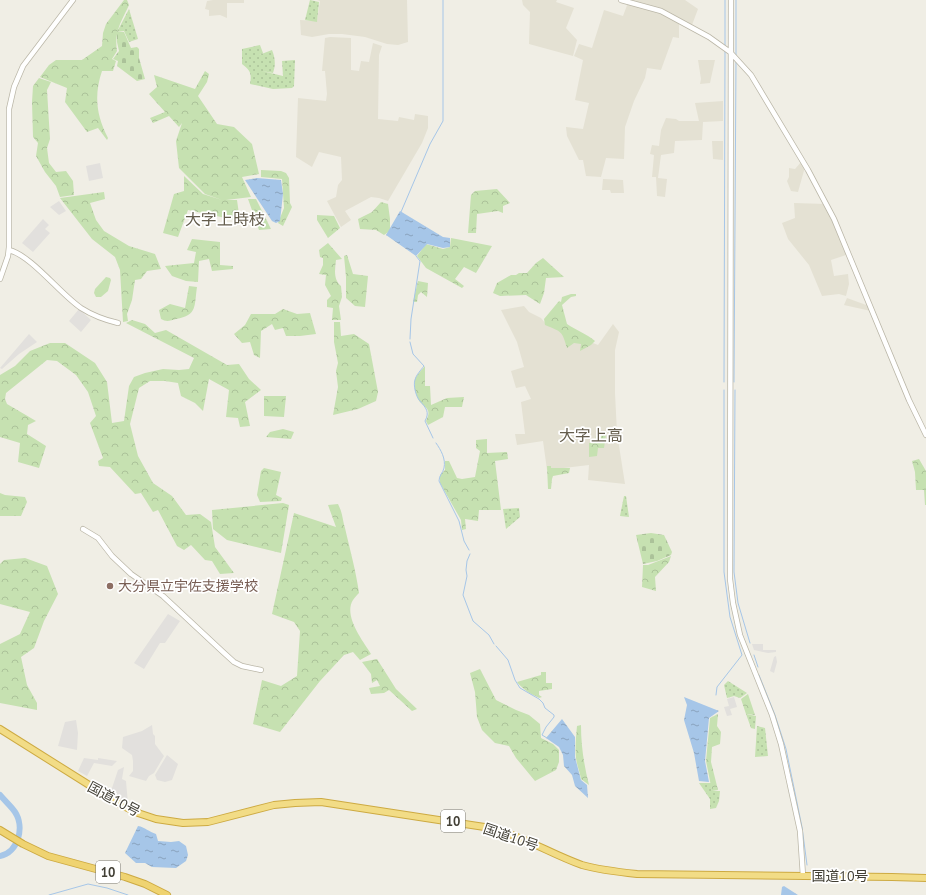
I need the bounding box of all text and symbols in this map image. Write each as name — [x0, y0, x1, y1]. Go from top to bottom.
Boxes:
district label: 大字上時枝 — [185, 209, 265, 229]
district label: 大字上高 — [559, 425, 623, 445]
place label: 大分県立宇佐支援学校 — [118, 577, 258, 595]
marker: 大分県立宇佐支援学校 — [105, 581, 115, 591]
street label: 国道10号 — [84, 778, 144, 820]
road number: 10 — [441, 810, 465, 832]
street label: 国道10号 — [481, 819, 541, 855]
road number: 10 — [96, 861, 120, 883]
street label: 国道10号 — [811, 867, 869, 885]

